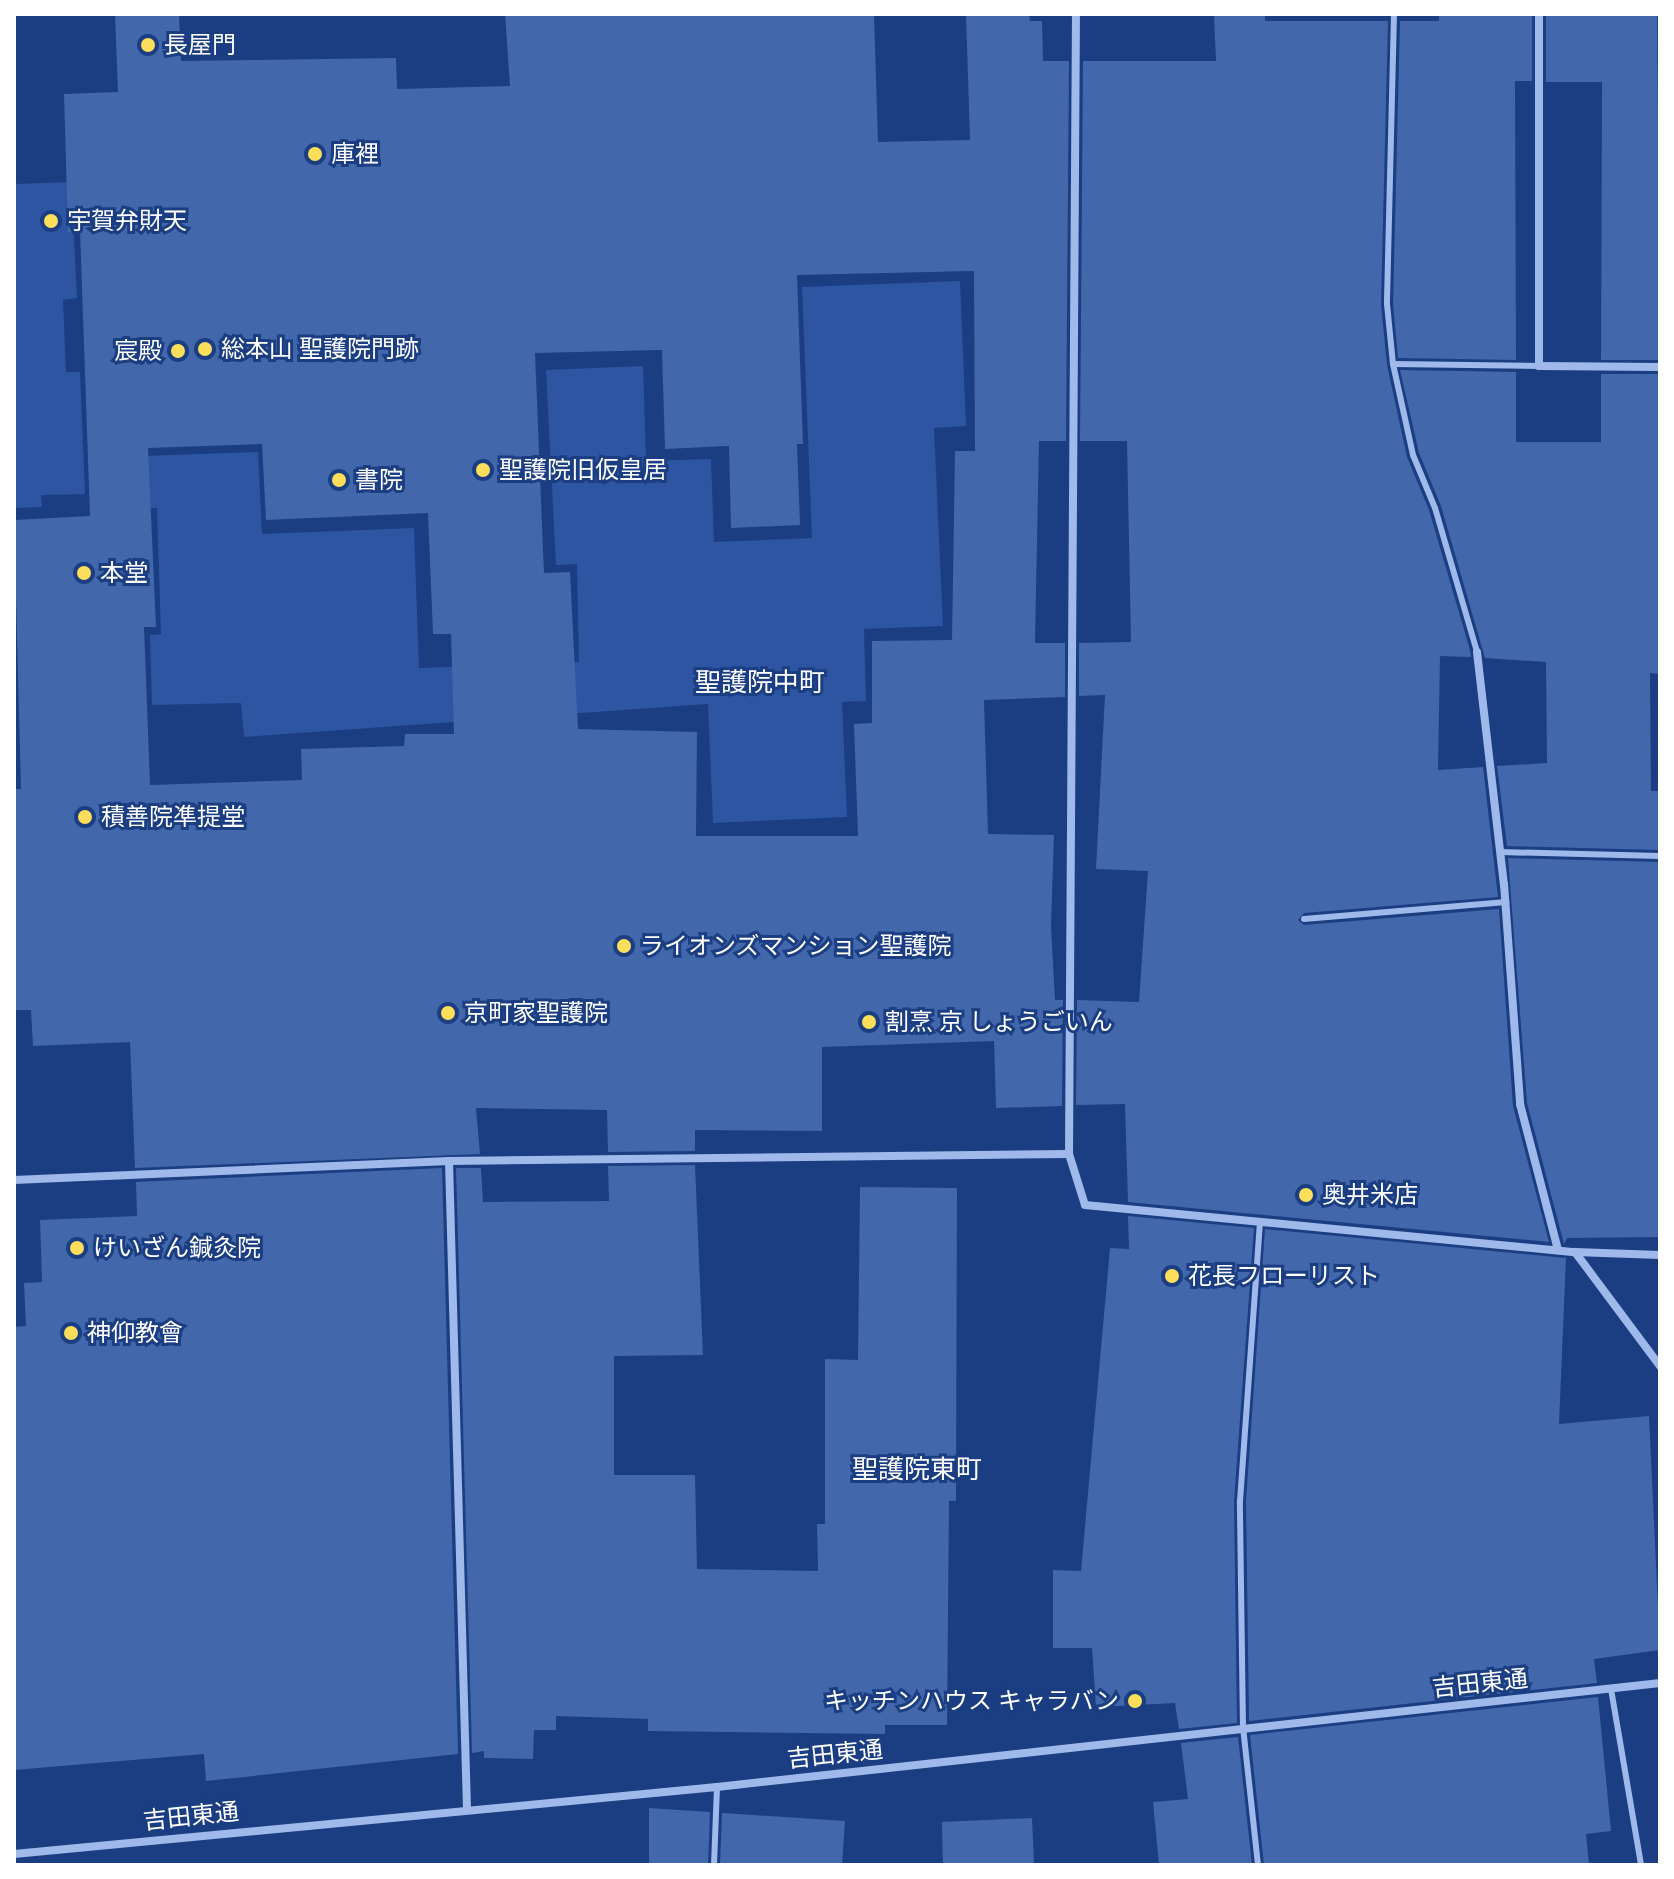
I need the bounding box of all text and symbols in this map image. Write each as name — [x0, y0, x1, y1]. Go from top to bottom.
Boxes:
place label: 長屋門 — [164, 31, 236, 59]
marker: 長屋門 — [139, 36, 157, 54]
place label: 庫裡 — [331, 140, 379, 168]
marker: 庫裡 — [306, 145, 324, 163]
place label: 宇賀弁財天 — [67, 207, 187, 235]
marker: 宇賀弁財天 — [42, 212, 60, 230]
place label: 総本山 聖護院門跡 — [221, 335, 419, 363]
place label: 宸殿 — [114, 337, 162, 365]
marker: 総本山 聖護院門跡 — [196, 340, 214, 358]
marker: 宸殿 — [169, 342, 187, 360]
place label: 聖護院旧仮皇居 — [499, 456, 667, 484]
marker: 聖護院旧仮皇居 — [474, 461, 492, 479]
place label: 書院 — [355, 466, 403, 494]
marker: 書院 — [330, 471, 348, 489]
place label: 本堂 — [100, 559, 148, 587]
marker: 本堂 — [75, 564, 93, 582]
district label: 聖護院中町 — [695, 667, 825, 699]
place label: 積善院凖提堂 — [101, 803, 245, 831]
marker: 積善院凖提堂 — [76, 808, 94, 826]
place label: ライオンズマンション聖護院 — [640, 932, 952, 960]
marker: ライオンズマンション聖護院 — [615, 937, 633, 955]
place label: 京町家聖護院 — [464, 999, 608, 1027]
marker: 京町家聖護院 — [439, 1004, 457, 1022]
place label: 割烹 京 しょうごいん — [885, 1008, 1113, 1036]
marker: 割烹 京 しょうごいん — [860, 1013, 878, 1031]
place label: 奥井米店 — [1322, 1181, 1418, 1209]
marker: 奥井米店 — [1297, 1186, 1315, 1204]
place label: けいざん鍼灸院 — [93, 1234, 261, 1262]
marker: けいざん鍼灸院 — [68, 1239, 86, 1257]
place label: 花長フローリスト — [1188, 1262, 1380, 1290]
marker: 花長フローリスト — [1163, 1267, 1181, 1285]
place label: 神仰教會 — [87, 1319, 183, 1347]
marker: 神仰教會 — [62, 1324, 80, 1342]
district label: 聖護院東町 — [852, 1454, 982, 1486]
street label: 吉田東通 — [1431, 1664, 1529, 1702]
place label: キッチンハウス キャラバン — [825, 1687, 1119, 1715]
marker: キッチンハウス キャラバン — [1126, 1692, 1144, 1710]
street label: 吉田東通 — [786, 1735, 884, 1773]
street label: 吉田東通 — [142, 1797, 240, 1835]

